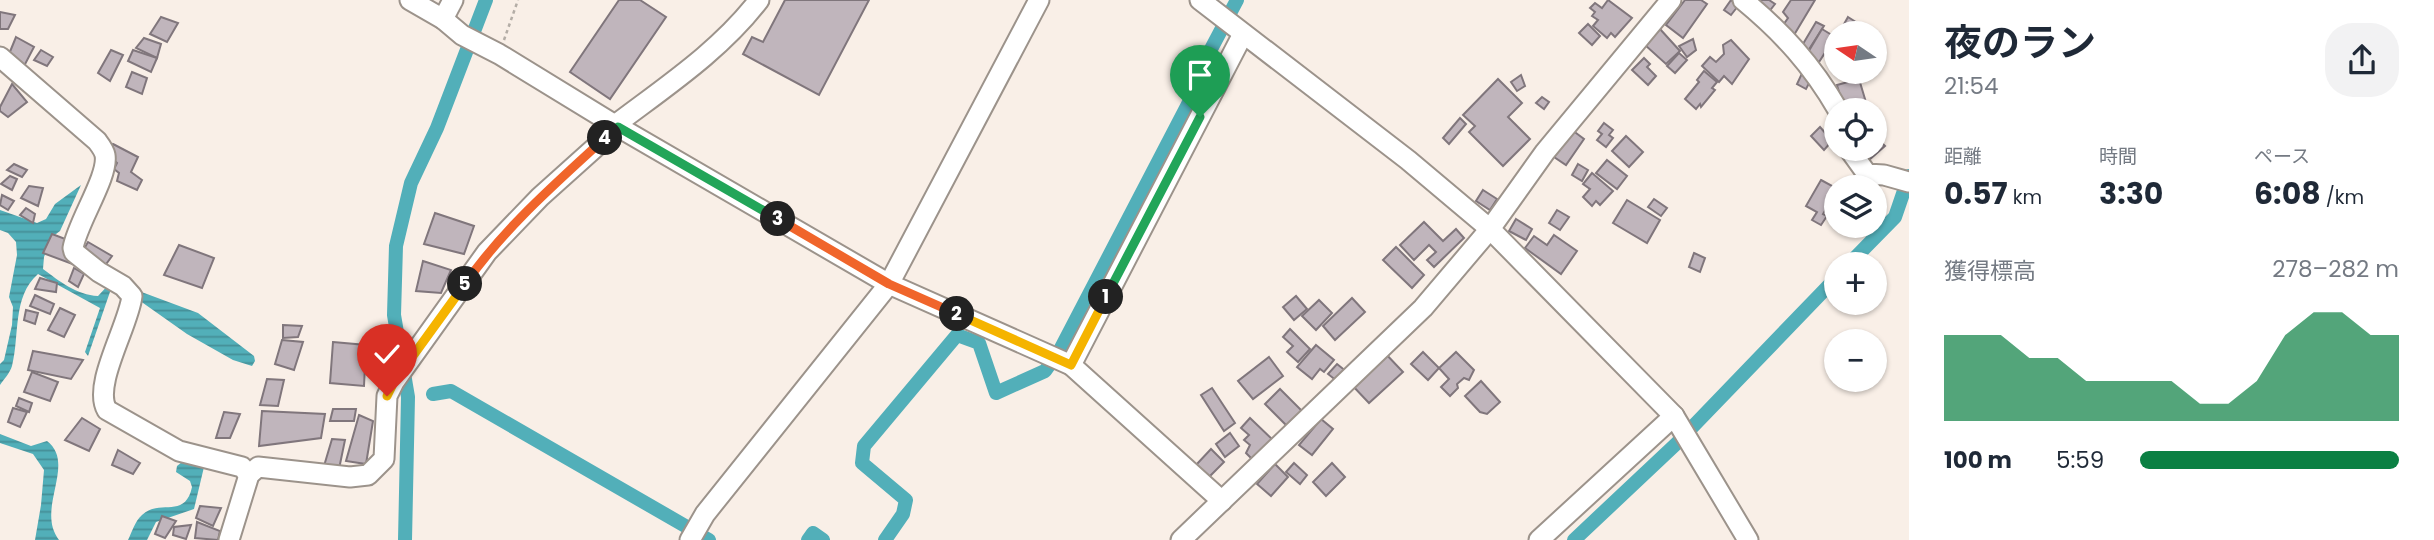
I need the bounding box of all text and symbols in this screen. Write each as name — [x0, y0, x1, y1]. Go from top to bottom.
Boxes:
text: 夜のラン — [1944, 16, 2096, 69]
north arrow — [1824, 21, 1886, 84]
map controls — [1824, 21, 1887, 392]
button: share — [2325, 23, 2399, 97]
pin — [1170, 45, 1230, 117]
icon: arrive — [1181, 56, 1219, 94]
text: 21:54 — [1944, 70, 1998, 102]
button: locate — [1824, 98, 1887, 161]
pin: 4 — [588, 120, 622, 156]
text: 4 — [598, 124, 611, 151]
text: 距離 — [1944, 143, 1982, 170]
text: 時間 — [2099, 143, 2137, 170]
text: ペース — [2254, 143, 2310, 170]
text: 0.57 — [1944, 172, 2008, 215]
text: 3:30 — [2099, 172, 2163, 215]
text: 6:08 — [2254, 172, 2321, 215]
button: layers — [1824, 175, 1887, 238]
text: km — [2008, 184, 2042, 211]
text: /km — [2321, 184, 2364, 211]
pin: 3 — [760, 202, 796, 236]
text: 3 — [772, 205, 783, 232]
button: + — [1824, 252, 1887, 315]
text: 278–282 m — [2272, 253, 2399, 285]
text: 獲得標高 — [1944, 255, 2036, 287]
pin: 5 — [448, 266, 482, 302]
text: 5 — [458, 270, 471, 297]
pin: 1 — [1088, 280, 1124, 314]
text: 1 — [1102, 283, 1109, 310]
pin: 2 — [940, 296, 974, 332]
text: 2 — [951, 300, 962, 327]
pin — [357, 324, 417, 396]
button: − — [1824, 329, 1887, 392]
icon: check — [368, 335, 406, 373]
text: 100 m — [1944, 444, 2012, 476]
text: 5:59 — [2056, 444, 2104, 476]

